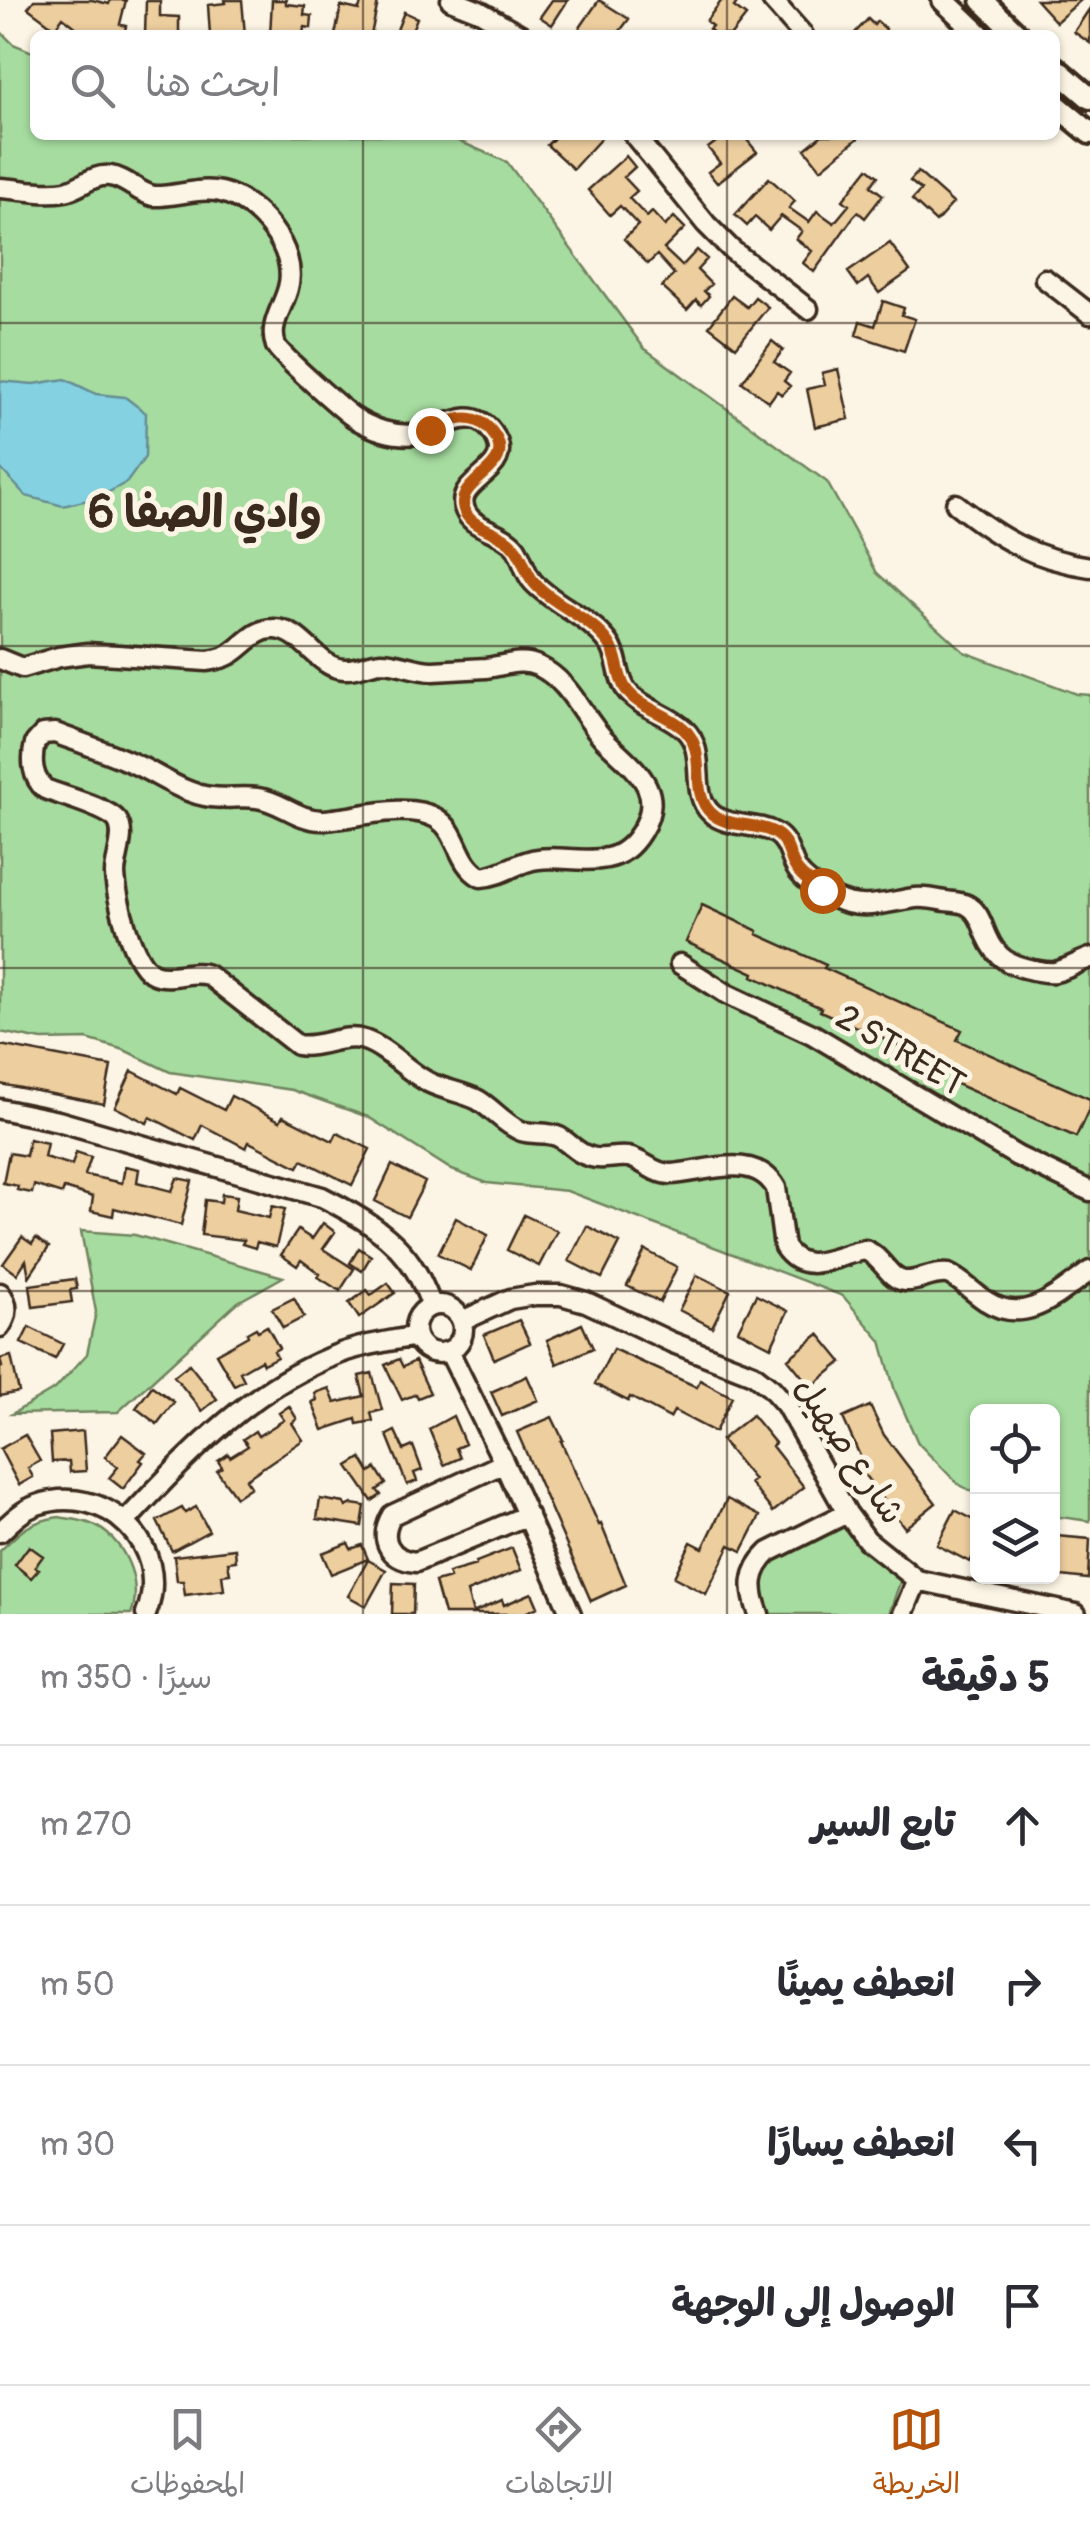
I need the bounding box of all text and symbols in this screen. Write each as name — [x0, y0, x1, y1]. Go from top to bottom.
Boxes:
search box — [30, 30, 1060, 140]
icon: search — [65, 58, 120, 113]
text: ابحث هنا — [145, 60, 280, 108]
route end — [408, 408, 454, 454]
district label: وادي الصفا 6 — [88, 485, 322, 544]
route start — [800, 868, 846, 914]
street label: 2 STREET — [828, 995, 973, 1107]
street label: شارع صهيل — [782, 1368, 915, 1534]
map controls — [970, 1404, 1060, 1584]
button: locate — [970, 1404, 1060, 1494]
button: layers — [970, 1494, 1060, 1584]
text: 5 دقيقة — [921, 1652, 1050, 1704]
text: سيرًا · 350 m — [40, 1658, 212, 1698]
icon: ahead — [995, 1798, 1050, 1853]
text: تابع السير — [811, 1800, 955, 1848]
text: 270 m — [40, 1805, 132, 1845]
icon: right — [995, 1958, 1050, 2013]
text: انعطف يمينًا — [777, 1960, 955, 2008]
text: 50 m — [40, 1965, 115, 2005]
icon: left — [995, 2118, 1050, 2173]
text: انعطف يسارًا — [767, 2120, 955, 2168]
text: 30 m — [40, 2125, 115, 2165]
icon: arrive — [995, 2278, 1050, 2333]
text: الوصول إلى الوجهة — [671, 2280, 955, 2328]
tab: المحفوظات — [130, 2402, 245, 2508]
tab: الاتجاهات — [505, 2402, 613, 2508]
tab: الخريطة — [873, 2402, 960, 2508]

